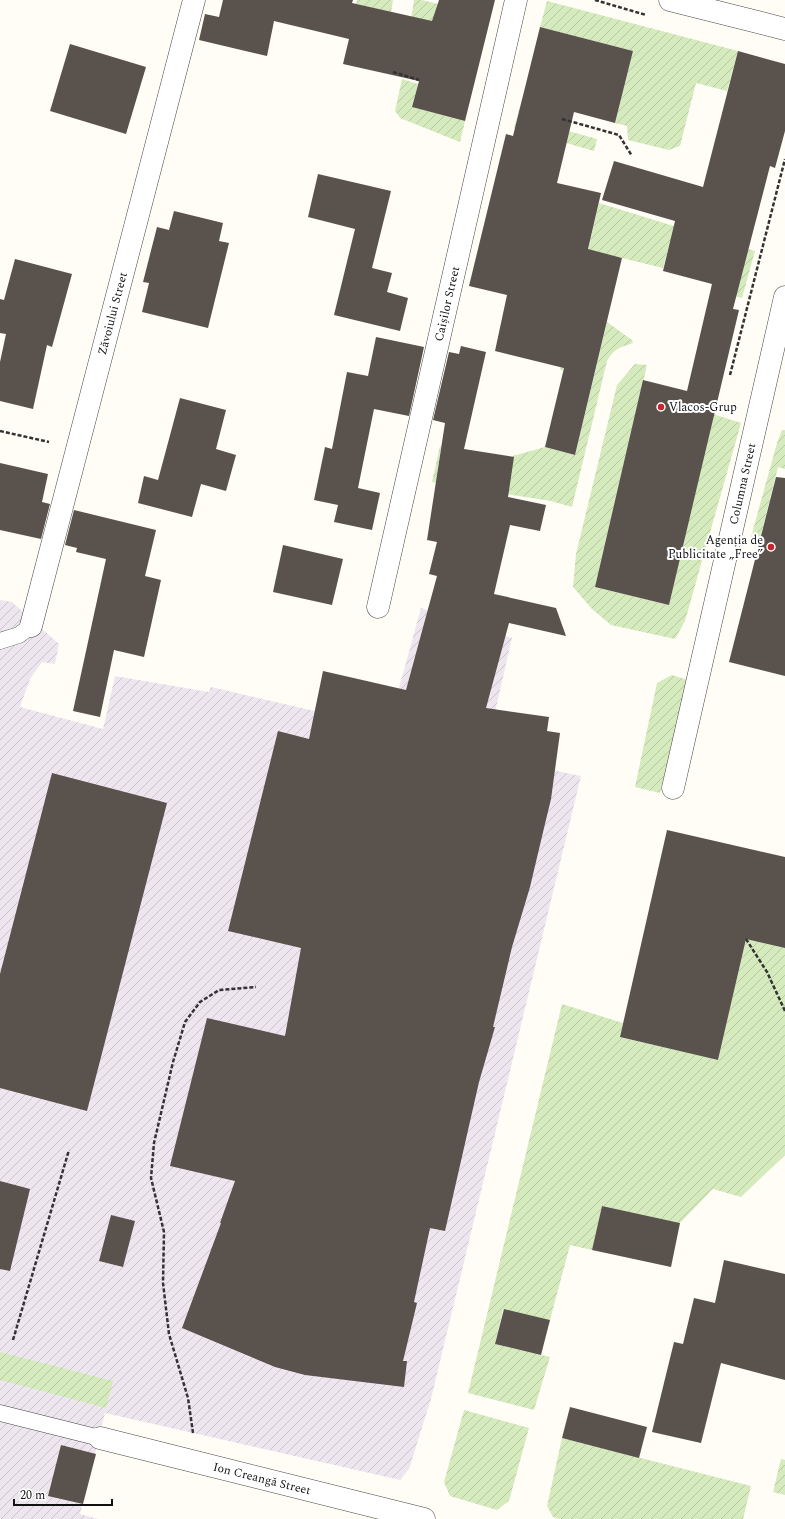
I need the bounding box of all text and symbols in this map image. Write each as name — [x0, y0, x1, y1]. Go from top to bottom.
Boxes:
street label: Caișilor Street — [430, 264, 465, 343]
street label: Zăvoiului Street — [93, 270, 133, 357]
place label: Vlacos-Grup — [669, 398, 737, 417]
marker: Vlacos-Grup — [656, 402, 666, 412]
street label: Columna Street — [724, 441, 761, 527]
place label: Agenția de Publicitate „Free” — [668, 531, 764, 564]
marker: Agenția de Publicitate „Free” — [766, 542, 776, 552]
street label: Ion Creangă Street — [211, 1458, 313, 1500]
scale bar — [14, 1481, 112, 1507]
text: 20 m — [20, 1486, 45, 1505]

